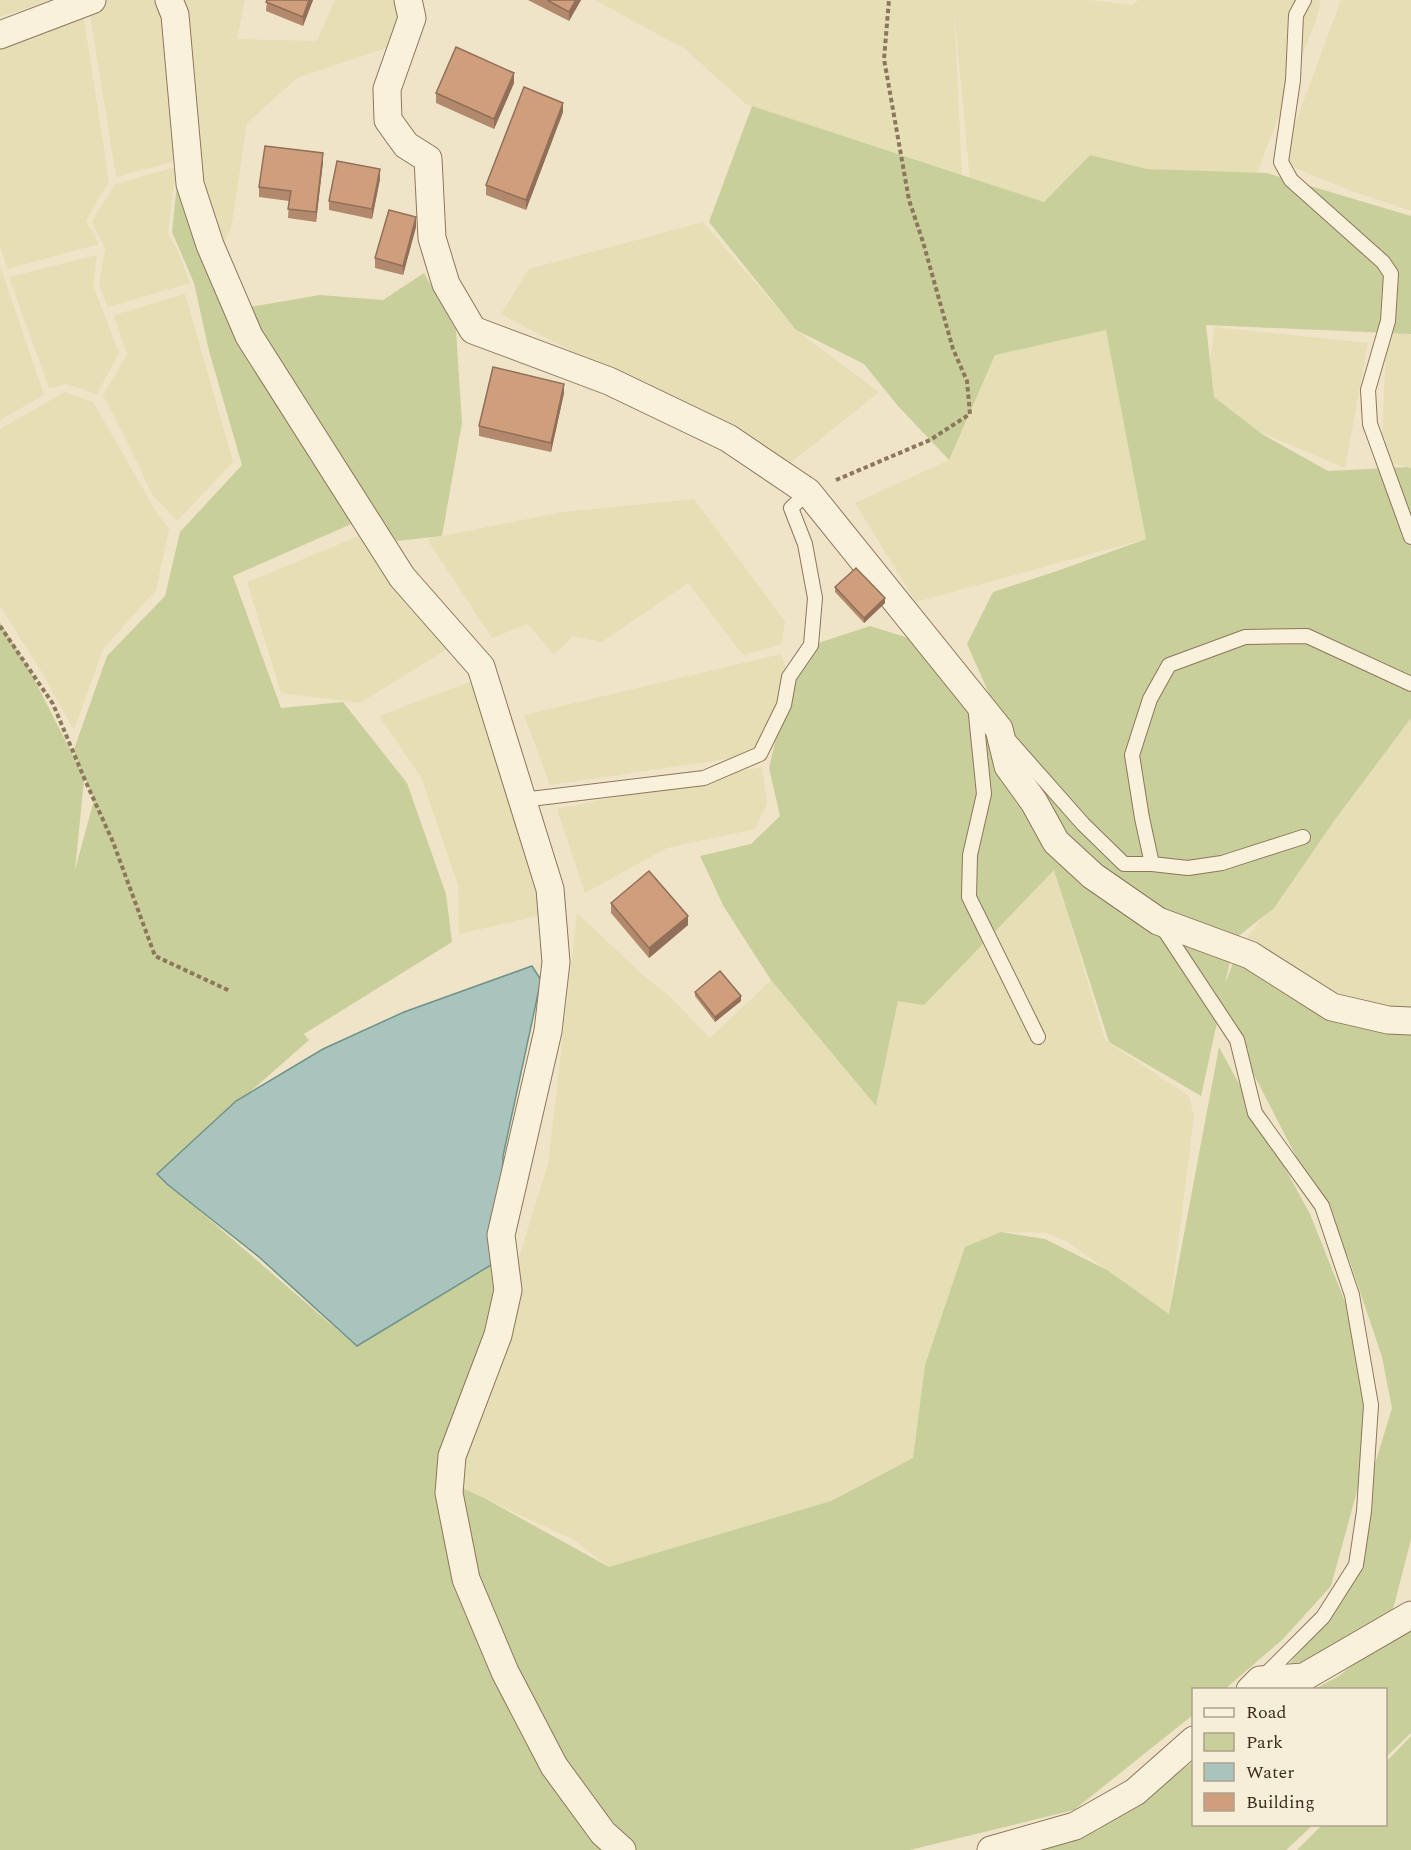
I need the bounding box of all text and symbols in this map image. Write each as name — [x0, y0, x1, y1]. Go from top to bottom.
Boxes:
legend — [1192, 1688, 1387, 1826]
text: Road — [1246, 1699, 1287, 1726]
text: Park — [1246, 1729, 1283, 1756]
text: Water — [1246, 1759, 1294, 1786]
text: Building — [1246, 1789, 1315, 1816]

